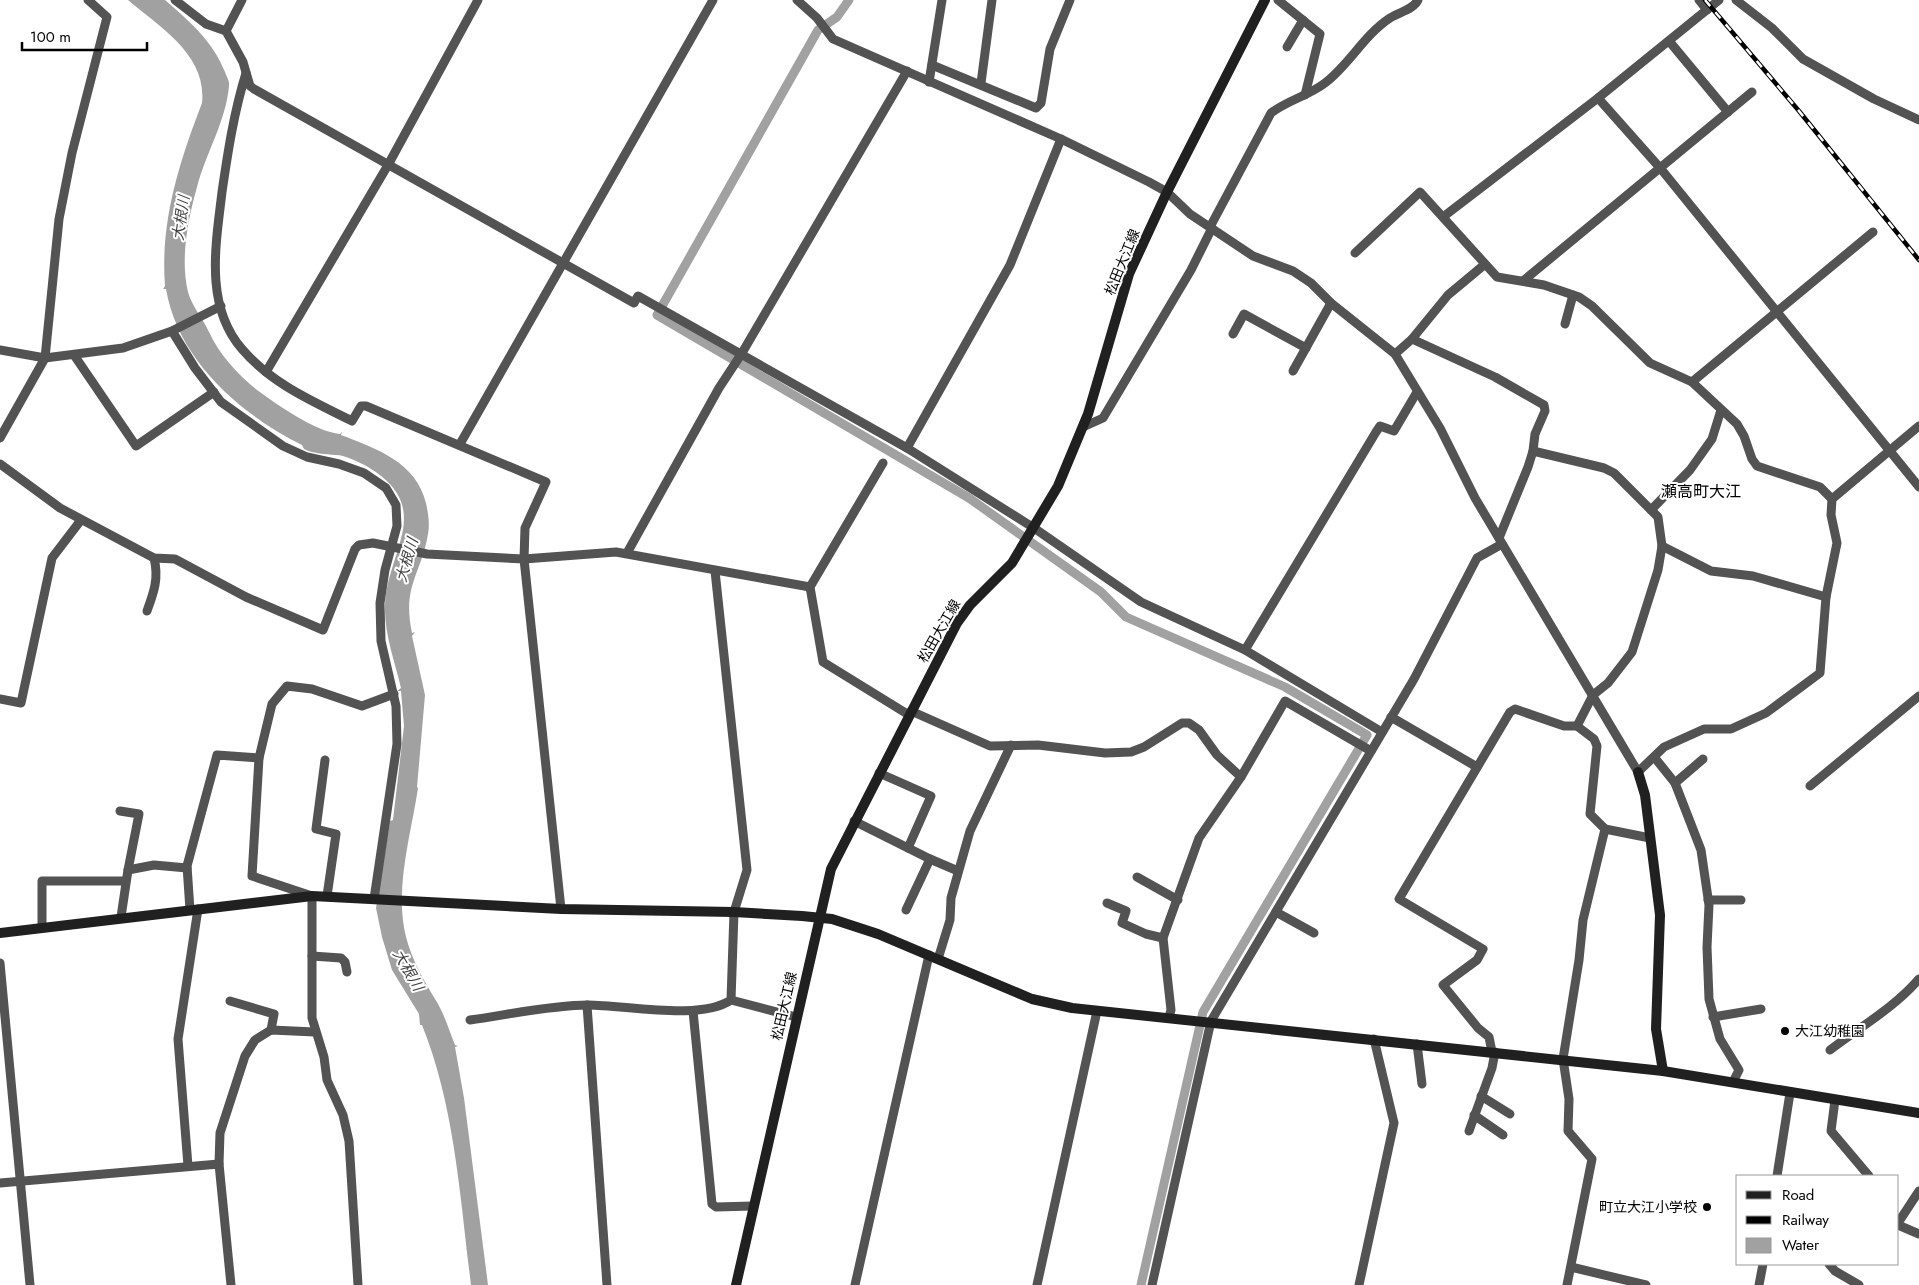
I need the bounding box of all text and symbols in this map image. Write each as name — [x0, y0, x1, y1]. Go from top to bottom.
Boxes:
scale bar — [22, 20, 148, 52]
text: 100 m — [30, 26, 71, 48]
water label: 大根川 — [167, 192, 195, 242]
street label: 松田大江線 — [1100, 226, 1144, 298]
district label: 瀬高町大江 — [1661, 480, 1741, 503]
water label: 大根川 — [390, 533, 424, 585]
street label: 松田大江線 — [913, 596, 965, 666]
water label: 大根川 — [387, 945, 430, 997]
street label: 松田大江線 — [766, 970, 802, 1042]
place label: 大江幼稚園 — [1795, 1021, 1865, 1041]
marker: 大江幼稚園 — [1779, 1025, 1791, 1037]
legend — [1736, 1175, 1899, 1265]
text: Road — [1782, 1184, 1814, 1206]
place label: 町立大江小学校 — [1599, 1197, 1697, 1217]
marker: 町立大江小学校 — [1701, 1201, 1713, 1213]
text: Railway — [1782, 1209, 1829, 1231]
text: Water — [1782, 1234, 1820, 1256]

